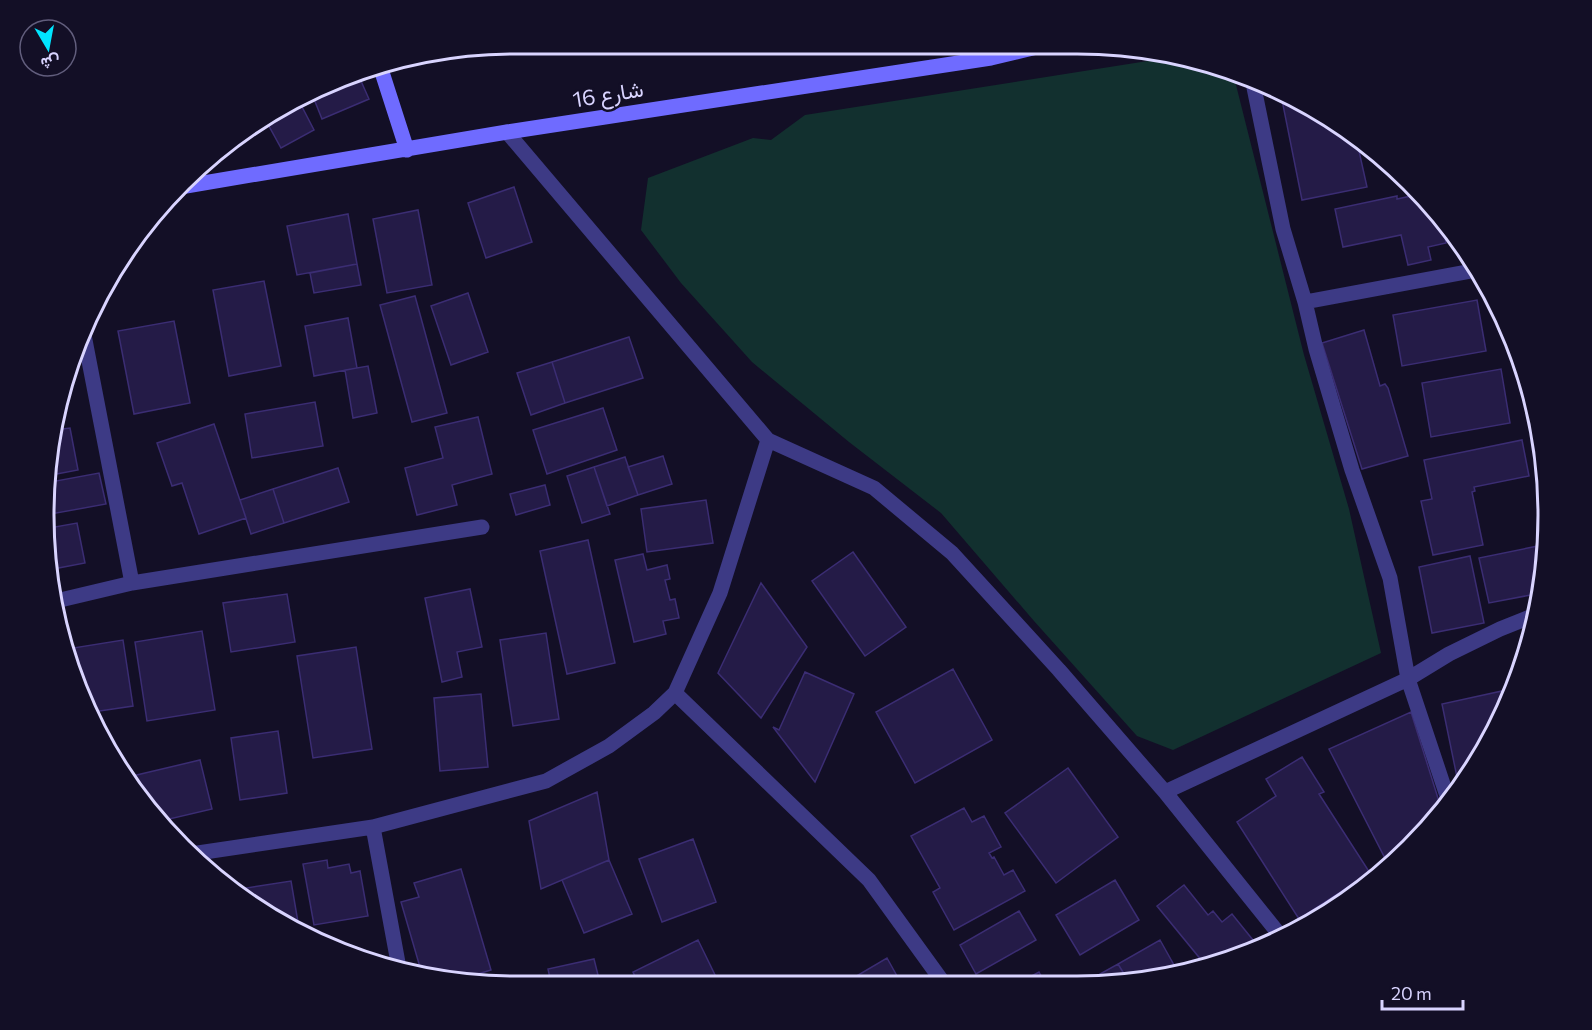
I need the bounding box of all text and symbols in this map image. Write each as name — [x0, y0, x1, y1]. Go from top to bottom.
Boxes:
north arrow — [18, 18, 78, 78]
text: ش — [39, 51, 62, 74]
street label: شارع 16 — [571, 75, 646, 114]
scale bar — [1382, 973, 1463, 1011]
text: 20 m — [1391, 982, 1432, 1004]

